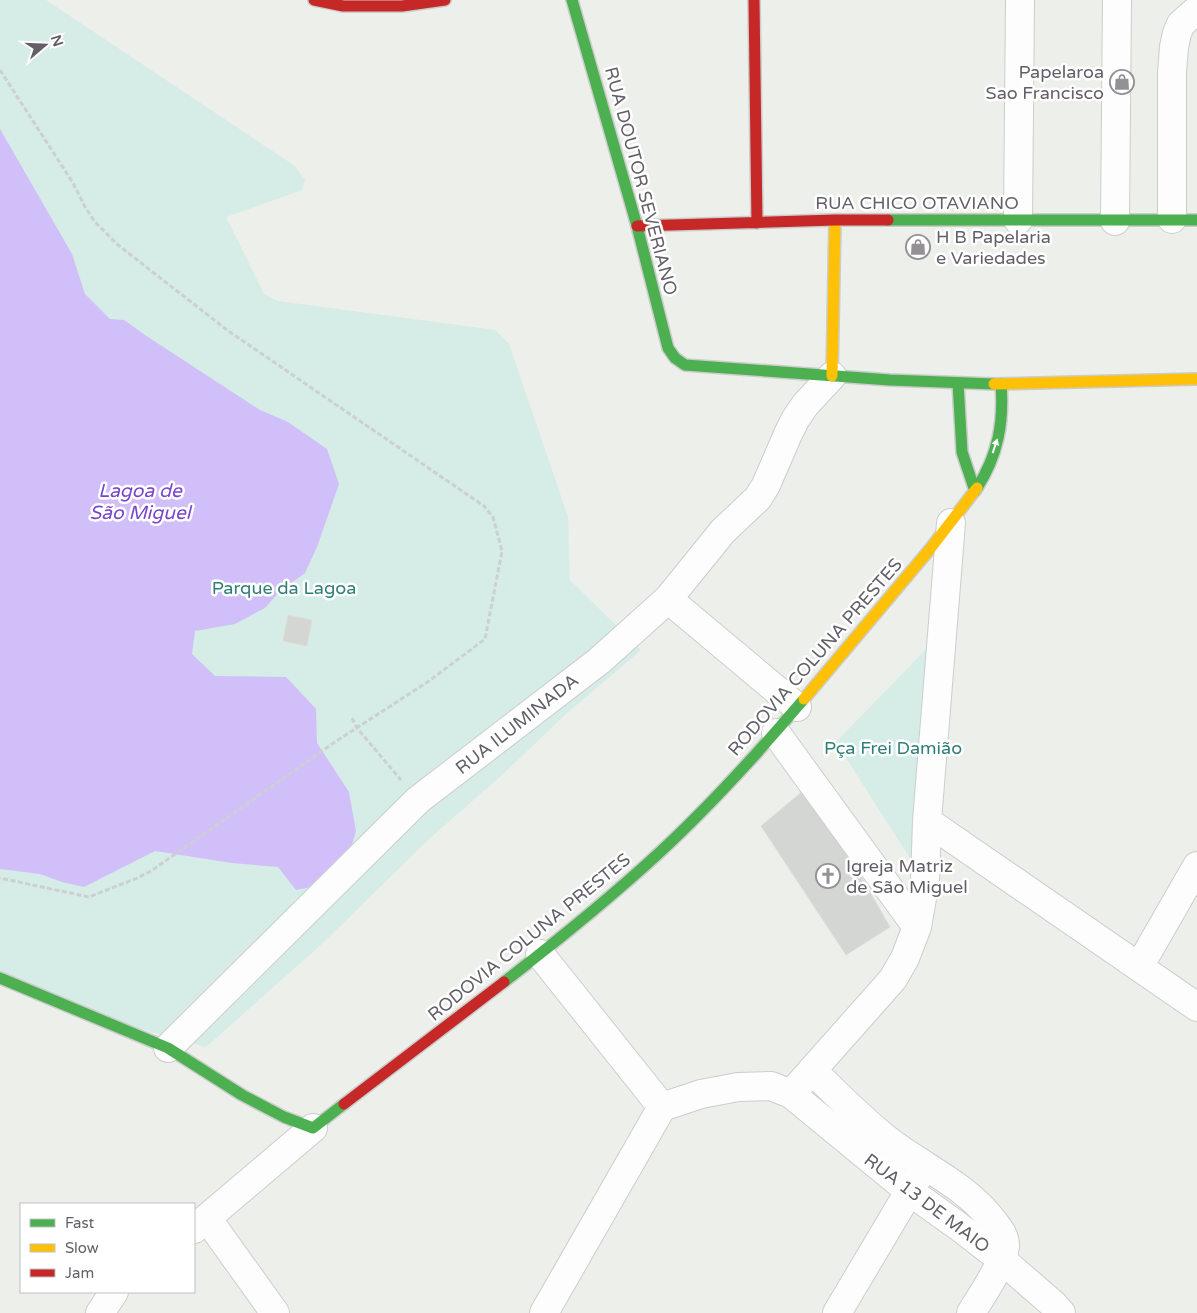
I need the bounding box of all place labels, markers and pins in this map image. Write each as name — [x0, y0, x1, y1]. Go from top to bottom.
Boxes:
place label: Papelaroa Sao Francisco — [986, 61, 1104, 104]
shop icon: Papelaroa Sao Francisco — [1109, 69, 1135, 95]
place label: H B Papelaria e Variedades — [936, 226, 1051, 269]
shop icon: H B Papelaria e Variedades — [905, 234, 931, 260]
place label: Igreja Matriz de São Miguel — [846, 855, 968, 898]
church icon: Igreja Matriz de São Miguel — [815, 863, 841, 889]

